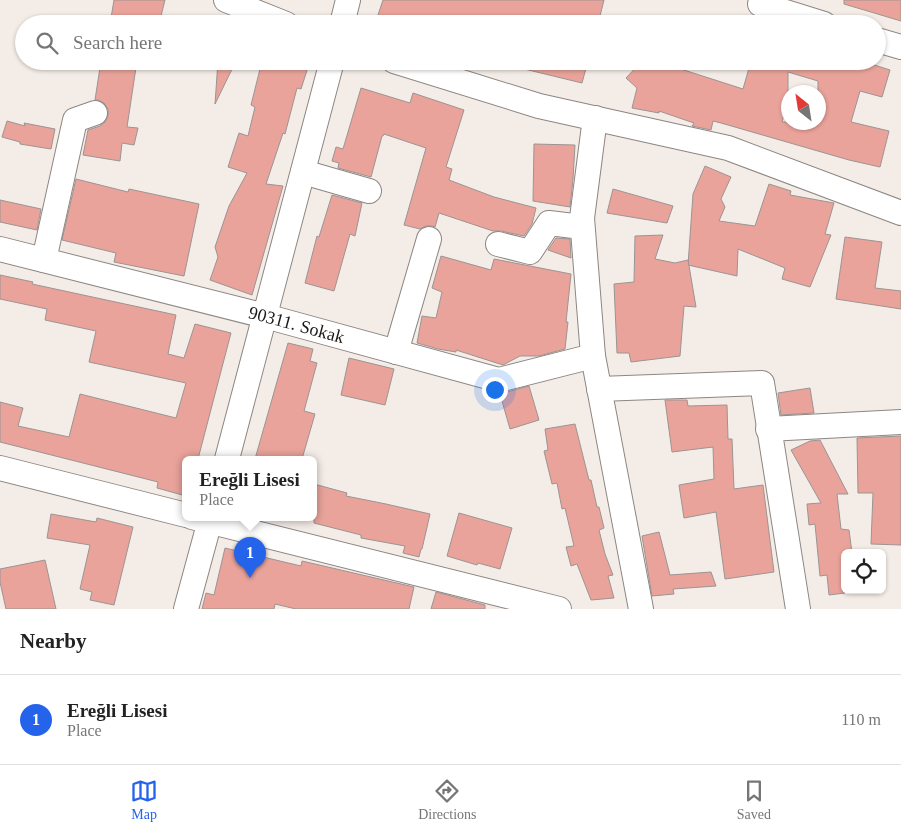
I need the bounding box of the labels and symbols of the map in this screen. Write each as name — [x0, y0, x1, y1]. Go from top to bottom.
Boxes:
north arrow — [781, 85, 826, 130]
street label: 90311. Sokak — [247, 302, 347, 347]
your location — [482, 377, 508, 403]
pin: 1 — [234, 537, 266, 578]

